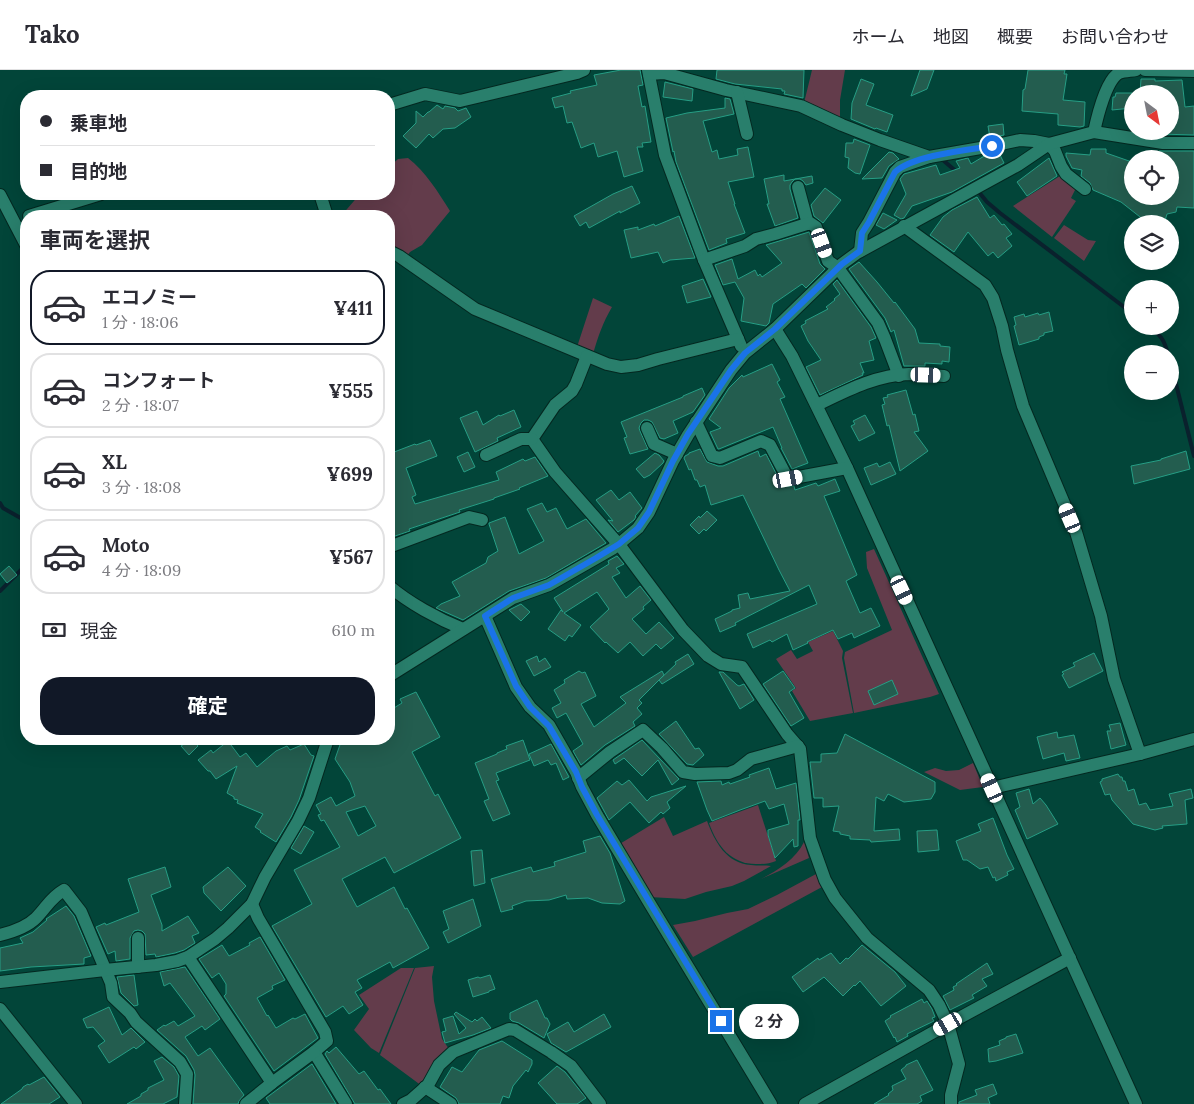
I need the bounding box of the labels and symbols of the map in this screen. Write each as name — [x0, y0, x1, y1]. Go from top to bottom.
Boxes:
north arrow — [1124, 85, 1179, 140]
route start — [981, 135, 1003, 157]
car — [809, 226, 834, 260]
car — [910, 367, 941, 383]
car — [771, 469, 804, 489]
car — [1057, 501, 1082, 535]
car — [888, 573, 915, 607]
car — [979, 771, 1004, 805]
callout: 2 分 — [738, 1004, 798, 1038]
route end — [710, 1010, 732, 1032]
car — [931, 1010, 964, 1038]

